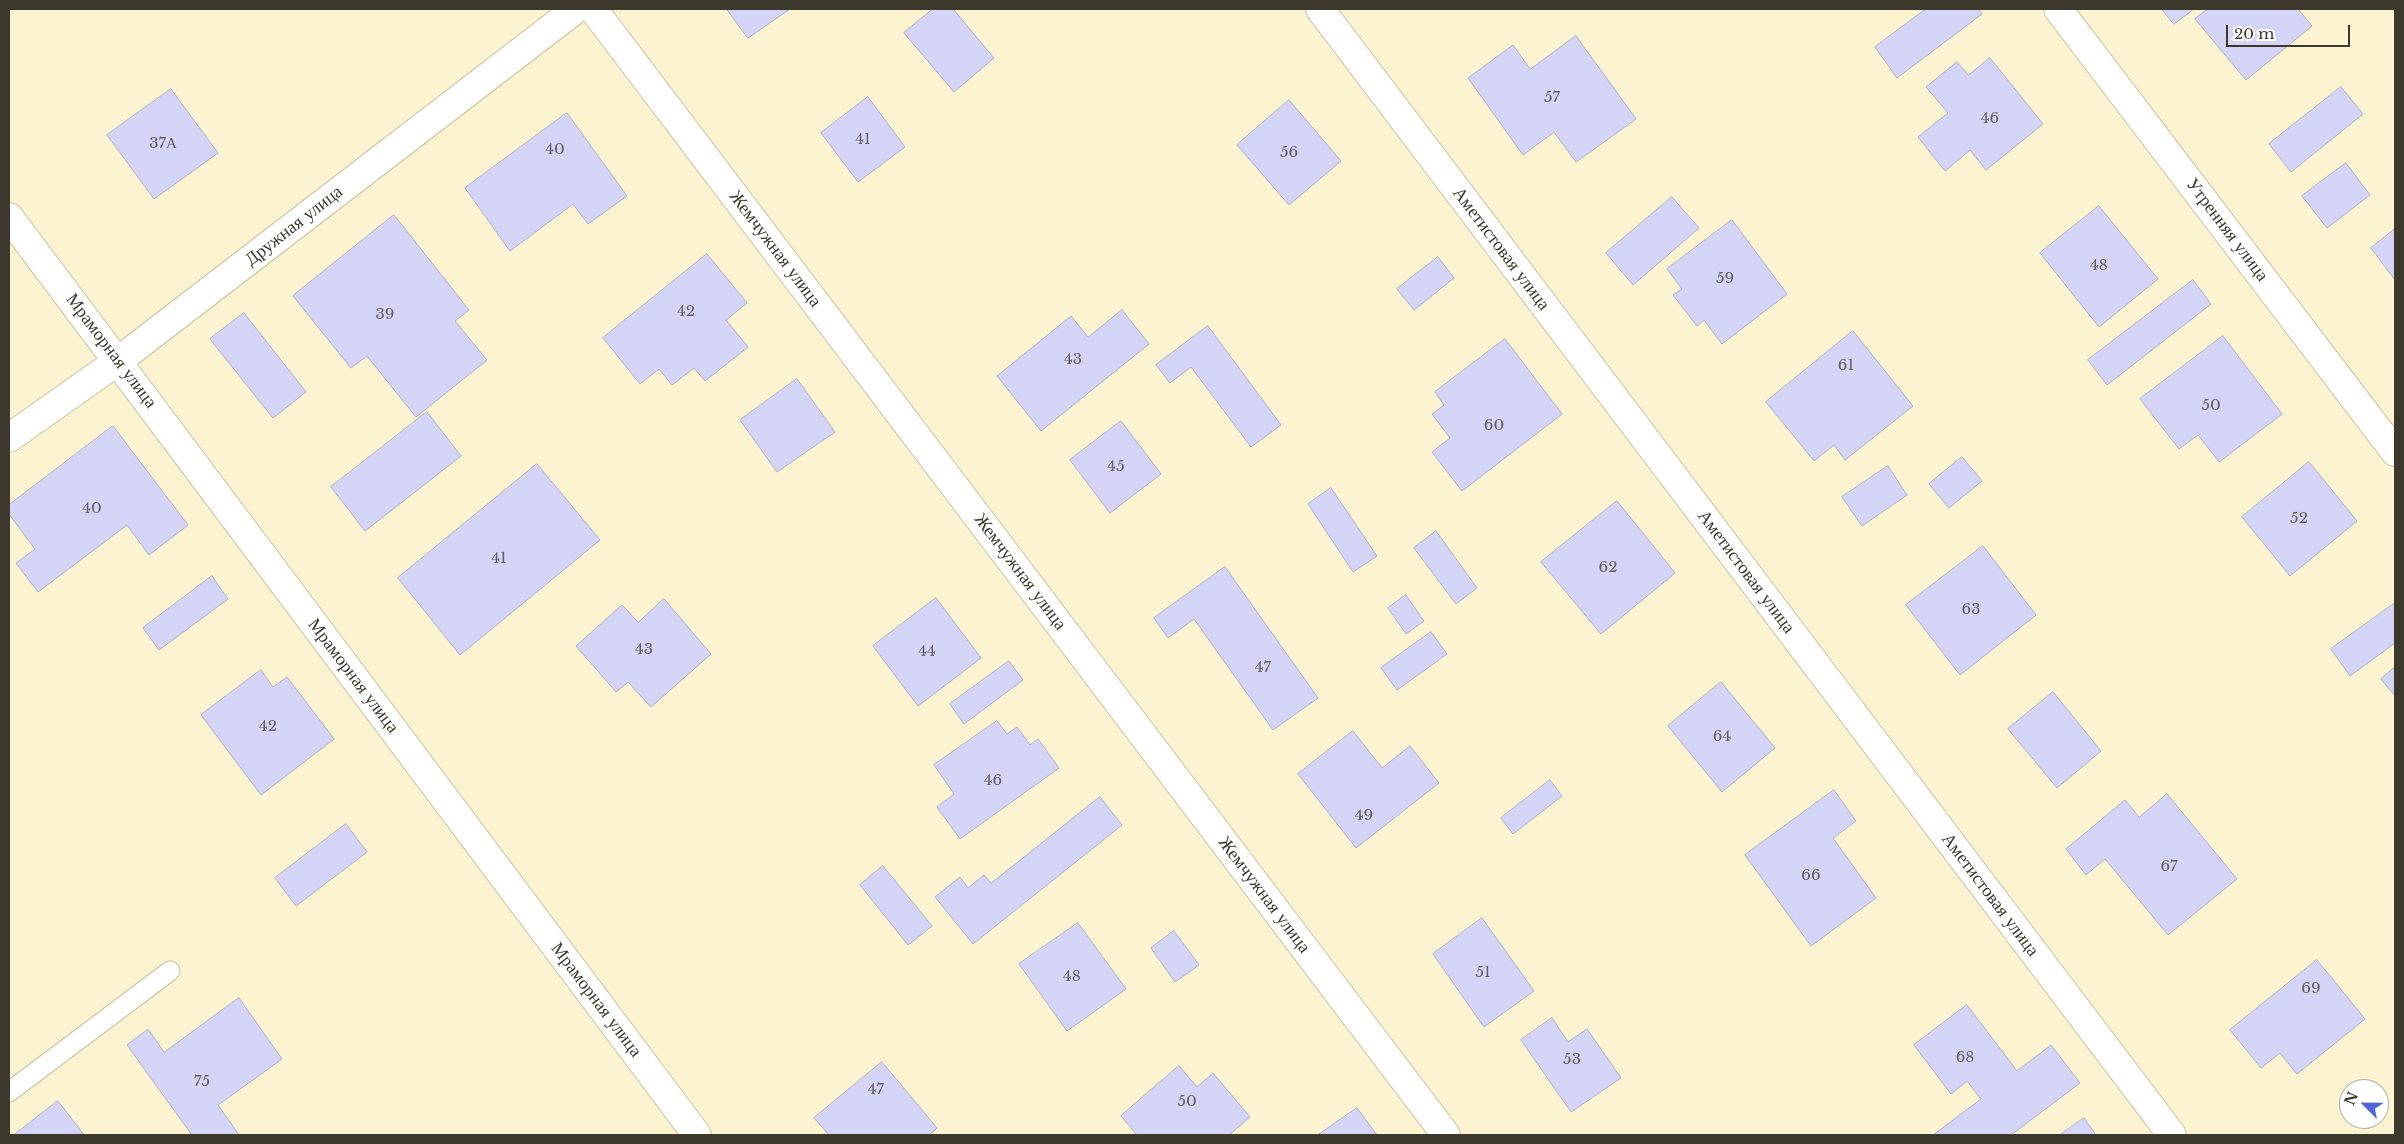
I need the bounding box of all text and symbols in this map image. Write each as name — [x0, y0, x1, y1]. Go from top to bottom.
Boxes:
scale bar — [2229, 15, 2353, 47]
text: 20 m — [2234, 24, 2274, 43]
house number: 57 — [1544, 89, 1560, 107]
house number: 46 — [1981, 110, 1999, 128]
house number: 41 — [855, 131, 871, 149]
house number: 37А — [149, 135, 177, 153]
house number: 40 — [545, 141, 565, 159]
house number: 56 — [1280, 144, 1298, 162]
street label: Утренняя улица — [2181, 174, 2273, 286]
street label: Дружная улица — [241, 181, 347, 271]
street label: Аметистовая улица — [1448, 183, 1554, 315]
street label: Жемчужная улица — [724, 186, 826, 312]
house number: 48 — [2090, 257, 2108, 275]
house number: 59 — [1716, 270, 1734, 288]
street label: Мраморная улица — [61, 289, 161, 413]
house number: 42 — [677, 303, 695, 321]
house number: 39 — [376, 306, 394, 324]
house number: 43 — [1064, 351, 1082, 369]
house number: 61 — [1838, 357, 1854, 375]
house number: 50 — [2201, 397, 2221, 415]
house number: 60 — [1484, 417, 1504, 435]
house number: 45 — [1107, 458, 1125, 476]
house number: 40 — [82, 500, 102, 518]
street label: Аметистовая улица — [1693, 506, 1799, 638]
street label: Жемчужная улица — [969, 509, 1071, 635]
house number: 52 — [2290, 510, 2308, 528]
house number: 41 — [491, 550, 507, 568]
house number: 62 — [1599, 559, 1617, 577]
house number: 63 — [1962, 601, 1980, 619]
street label: Мраморная улица — [303, 614, 403, 738]
house number: 43 — [635, 641, 653, 659]
house number: 44 — [918, 643, 936, 661]
house number: 47 — [1255, 659, 1271, 677]
house number: 42 — [259, 718, 277, 736]
house number: 64 — [1713, 728, 1731, 746]
house number: 46 — [984, 772, 1002, 790]
house number: 49 — [1355, 807, 1373, 825]
street label: Аметистовая улица — [1937, 829, 2043, 961]
street label: Жемчужная улица — [1213, 832, 1315, 958]
house number: 67 — [2160, 858, 2178, 876]
house number: 66 — [1801, 867, 1821, 885]
street label: Мраморная улица — [546, 938, 646, 1062]
house number: 51 — [1475, 964, 1491, 982]
house number: 48 — [1063, 968, 1081, 986]
house number: 69 — [2301, 980, 2321, 998]
house number: 68 — [1956, 1049, 1974, 1067]
house number: 53 — [1563, 1051, 1581, 1069]
house number: 75 — [194, 1073, 210, 1091]
north arrow — [2339, 1079, 2389, 1129]
house number: 47 — [868, 1081, 884, 1099]
text: N — [2340, 1089, 2362, 1108]
house number: 50 — [1177, 1093, 1197, 1111]

